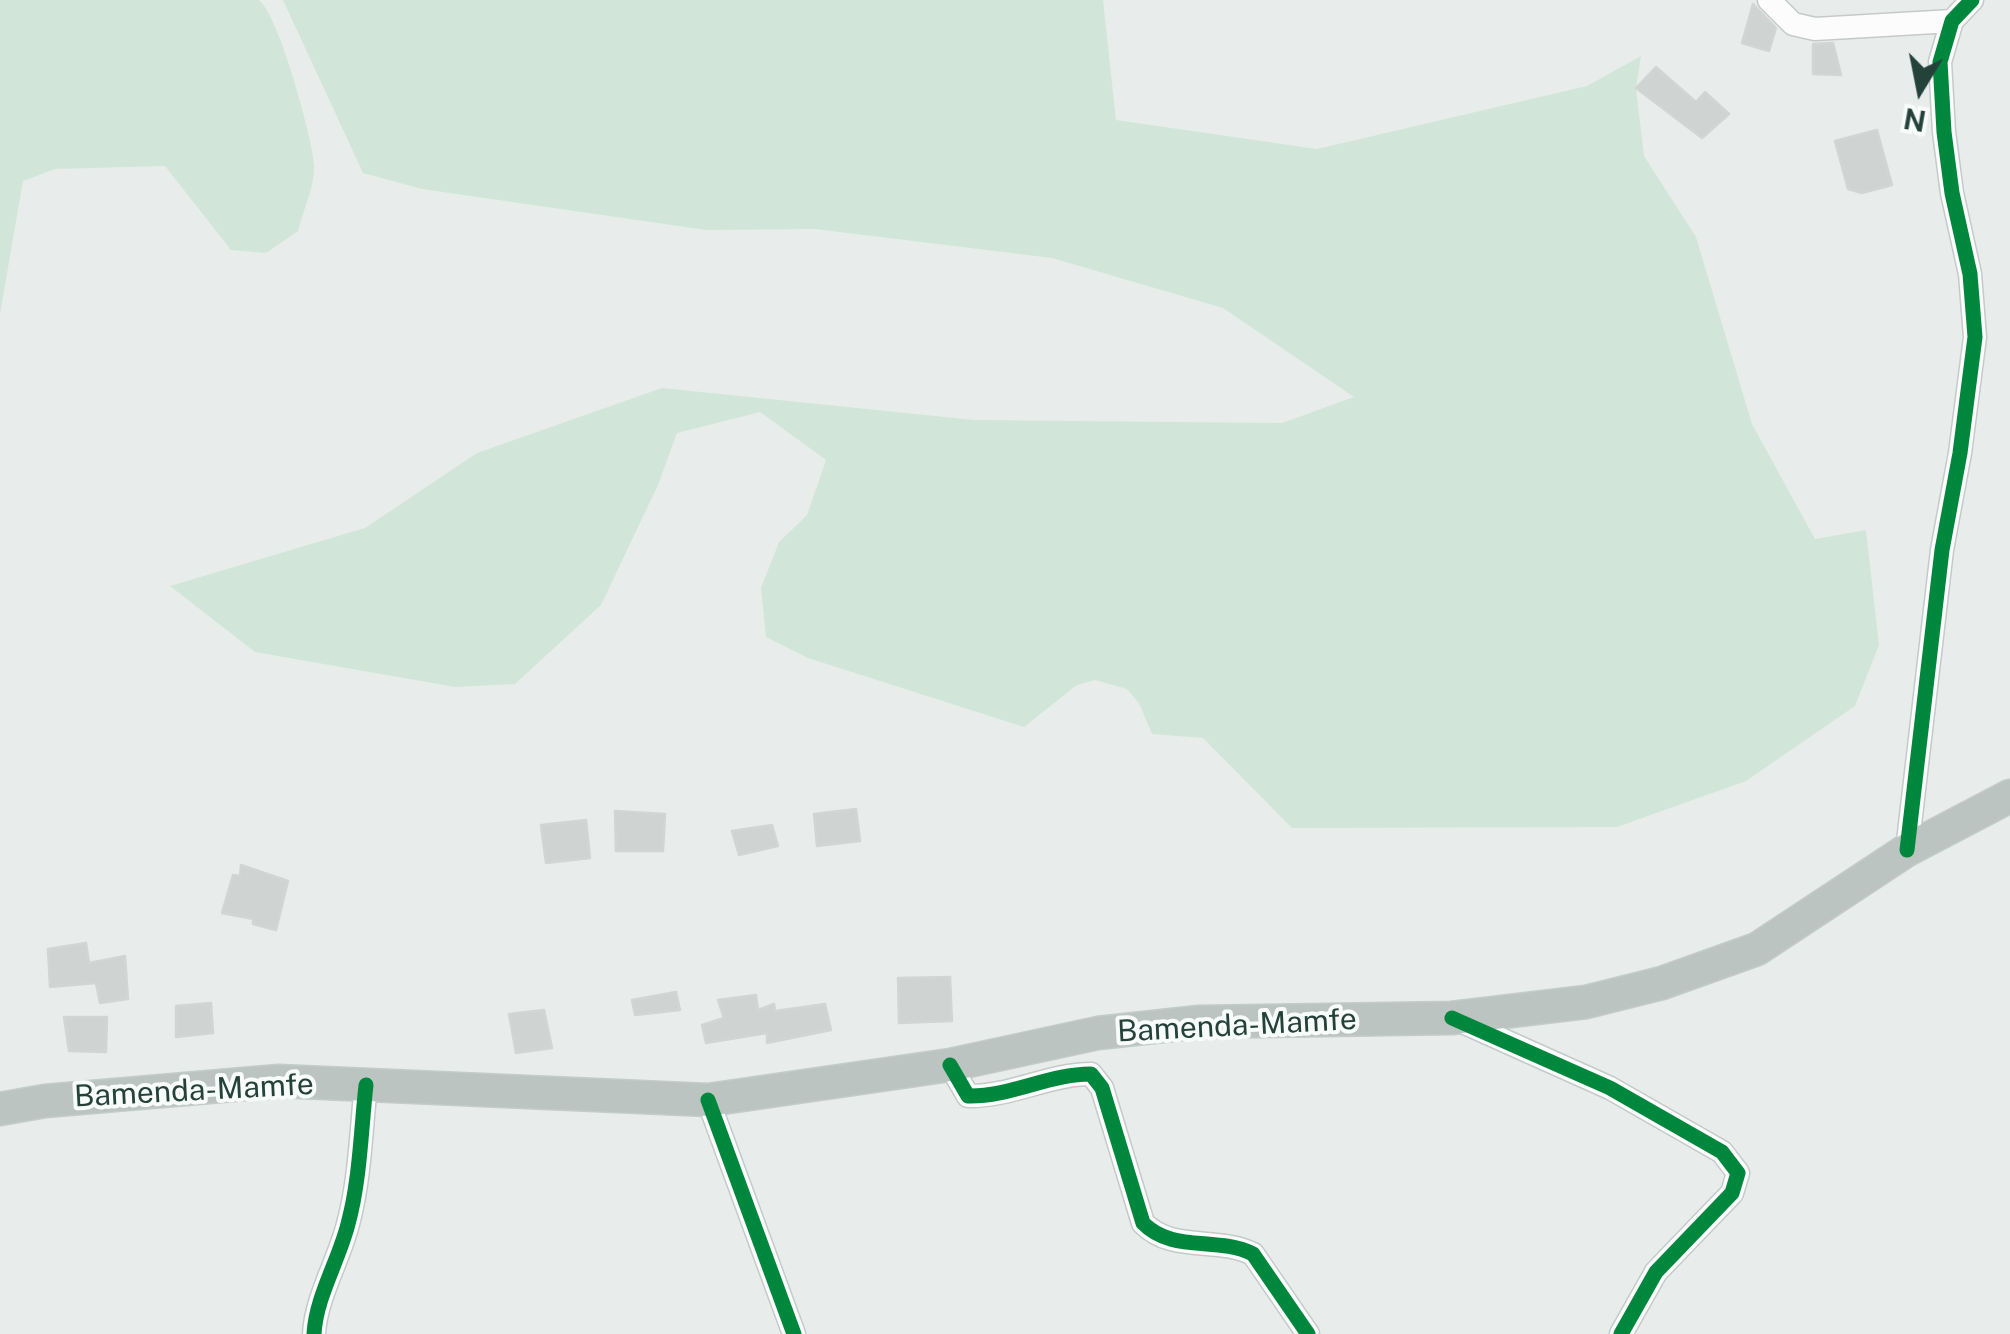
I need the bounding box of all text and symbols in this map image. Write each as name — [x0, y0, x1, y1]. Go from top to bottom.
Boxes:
north arrow — [1870, 40, 1970, 140]
text: N — [1901, 102, 1928, 138]
street label: Bamenda-Mamfe — [1116, 1002, 1358, 1050]
street label: Bamenda-Mamfe — [73, 1067, 315, 1115]

